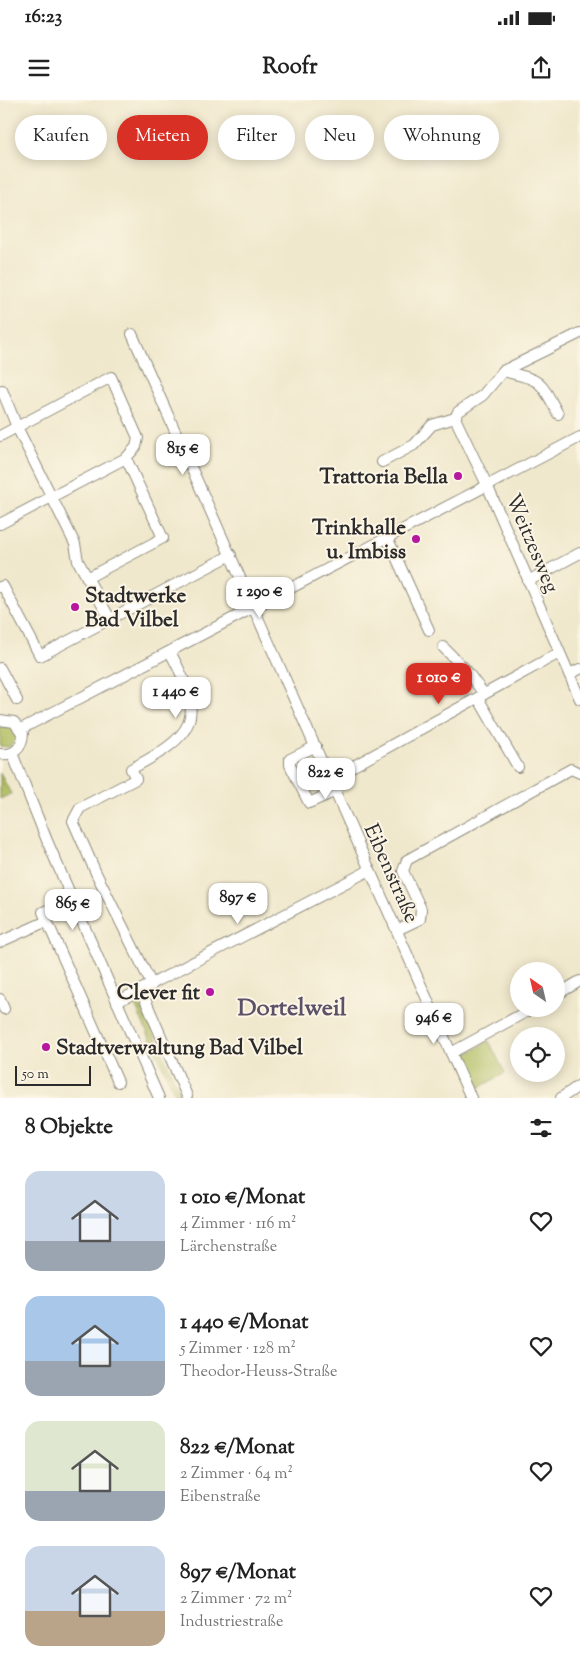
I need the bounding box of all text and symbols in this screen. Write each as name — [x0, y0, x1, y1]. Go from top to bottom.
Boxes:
text: 16:23 — [25, 4, 62, 31]
text: Roofr — [262, 52, 318, 84]
icon: menu — [25, 54, 53, 82]
icon: share — [527, 54, 555, 82]
chip: Kaufen — [15, 115, 107, 160]
chip: Mieten — [117, 115, 208, 160]
chip: Filter — [218, 115, 295, 160]
chip: Neu — [305, 115, 374, 160]
chip: Wohnung — [384, 115, 499, 160]
pin: 815 € — [148, 434, 218, 476]
text: 815 € — [167, 438, 199, 461]
place label: Trattoria Bella — [320, 463, 448, 493]
marker: Trattoria Bella — [452, 470, 464, 482]
street label: Weitzesweg — [497, 489, 566, 598]
place label: Trinkhalle u. Imbiss — [312, 514, 406, 568]
marker: Trinkhalle u. Imbiss — [410, 533, 422, 545]
pin: 1 290 € — [214, 576, 306, 619]
text: 1 290 € — [237, 581, 283, 604]
place label: Stadtwerke Bad Vilbel — [85, 582, 187, 636]
marker: Stadtwerke Bad Vilbel — [69, 601, 81, 613]
pin: 1 010 € — [393, 662, 485, 705]
text: 1 010 € — [417, 667, 461, 690]
pin: 1 440 € — [130, 676, 222, 719]
text: 1 440 € — [153, 681, 199, 704]
pin: 822 € — [291, 758, 361, 800]
text: 822 € — [308, 762, 344, 785]
street label: Eibenstraße — [355, 819, 425, 928]
pin: 897 € — [203, 882, 273, 925]
text: 897 € — [219, 887, 257, 910]
pin: 865 € — [38, 888, 108, 931]
text: 865 € — [56, 893, 90, 916]
north arrow — [510, 962, 565, 1018]
map controls — [510, 962, 565, 1082]
place label: Clever fit — [117, 979, 201, 1009]
marker: Clever fit — [204, 986, 216, 998]
district label: Dortelweil — [238, 992, 347, 1026]
pin: 946 € — [399, 1002, 469, 1045]
text: 946 € — [416, 1007, 452, 1030]
button: locate — [510, 1027, 565, 1082]
place label: Stadtverwaltung Bad Vilbel — [56, 1034, 303, 1064]
marker: Stadtverwaltung Bad Vilbel — [40, 1041, 52, 1053]
scale bar — [15, 1063, 91, 1086]
text: 50 m — [22, 1065, 49, 1085]
text: 8 Objekte — [25, 1113, 113, 1143]
icon: filters — [527, 1114, 555, 1142]
text: 1 010 €/Monat — [180, 1183, 305, 1213]
icon: home — [65, 1191, 125, 1251]
icon: heart — [527, 1207, 555, 1235]
text: 4 Zimmer · 116 m² — [180, 1213, 297, 1236]
text: Lärchenstraße — [180, 1236, 277, 1259]
text: 1 440 €/Monat — [180, 1308, 308, 1338]
icon: home — [65, 1316, 125, 1376]
icon: heart — [527, 1332, 555, 1360]
text: 5 Zimmer · 128 m² — [180, 1338, 296, 1361]
text: Theodor-Heuss-Straße — [180, 1361, 337, 1384]
text: 822 €/Monat — [180, 1433, 295, 1463]
icon: home — [65, 1441, 125, 1501]
icon: heart — [527, 1457, 555, 1485]
text: 2 Zimmer · 64 m² — [180, 1463, 293, 1486]
text: Eibenstraße — [180, 1486, 261, 1509]
text: 897 €/Monat — [180, 1558, 296, 1588]
icon: home — [65, 1566, 125, 1626]
icon: heart — [527, 1582, 555, 1610]
text: 2 Zimmer · 72 m² — [180, 1588, 292, 1611]
text: Industriestraße — [180, 1611, 283, 1634]

